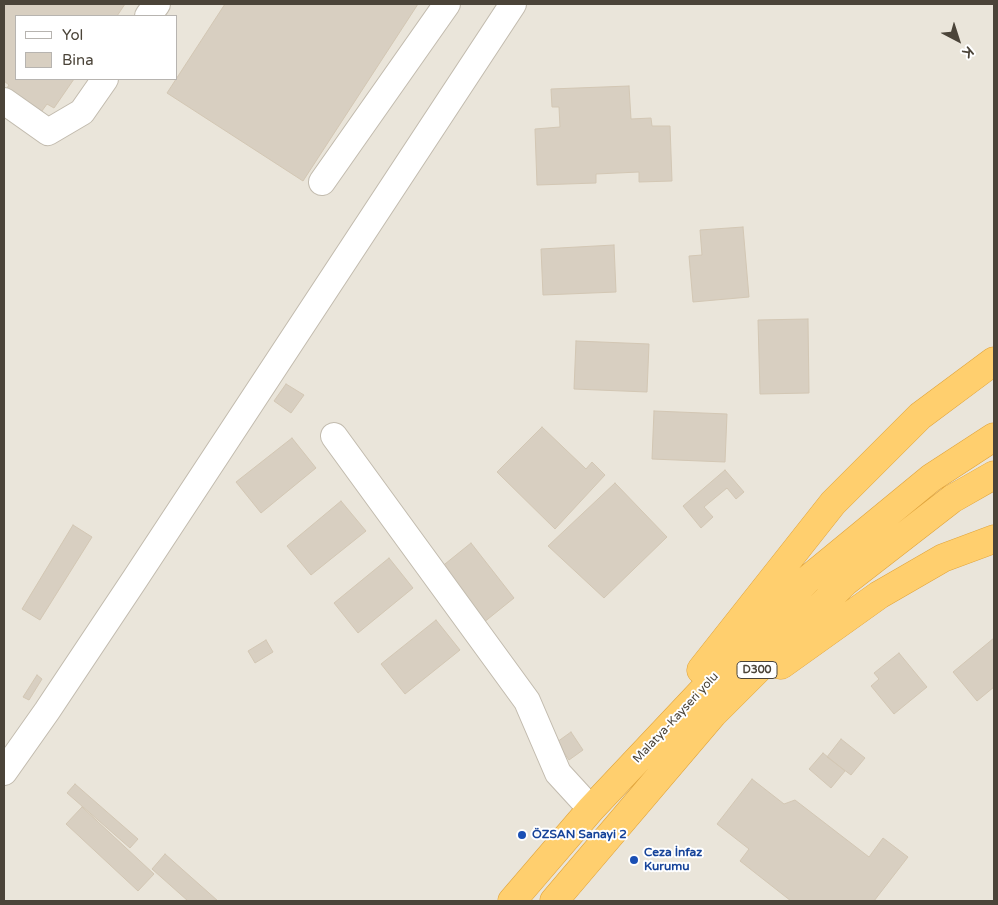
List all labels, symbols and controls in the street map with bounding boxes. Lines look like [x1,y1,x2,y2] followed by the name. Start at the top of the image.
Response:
[15,15,178,80] legend
[933,15,983,65] north arrow
[62,26,83,44] text: Yol
[959,42,977,61] text: K
[62,51,94,69] text: Bina
[737,662,777,678] road number: D300
[630,670,722,766] street label: Malatya-Kayseri yolu
[532,828,627,842] place label: ÖZSAN Sanayi 2
[516,829,528,841] marker: ÖZSAN Sanayi 2
[644,846,702,874] place label: Ceza İnfaz Kurumu
[628,854,640,866] marker: Ceza İnfaz Kurumu

